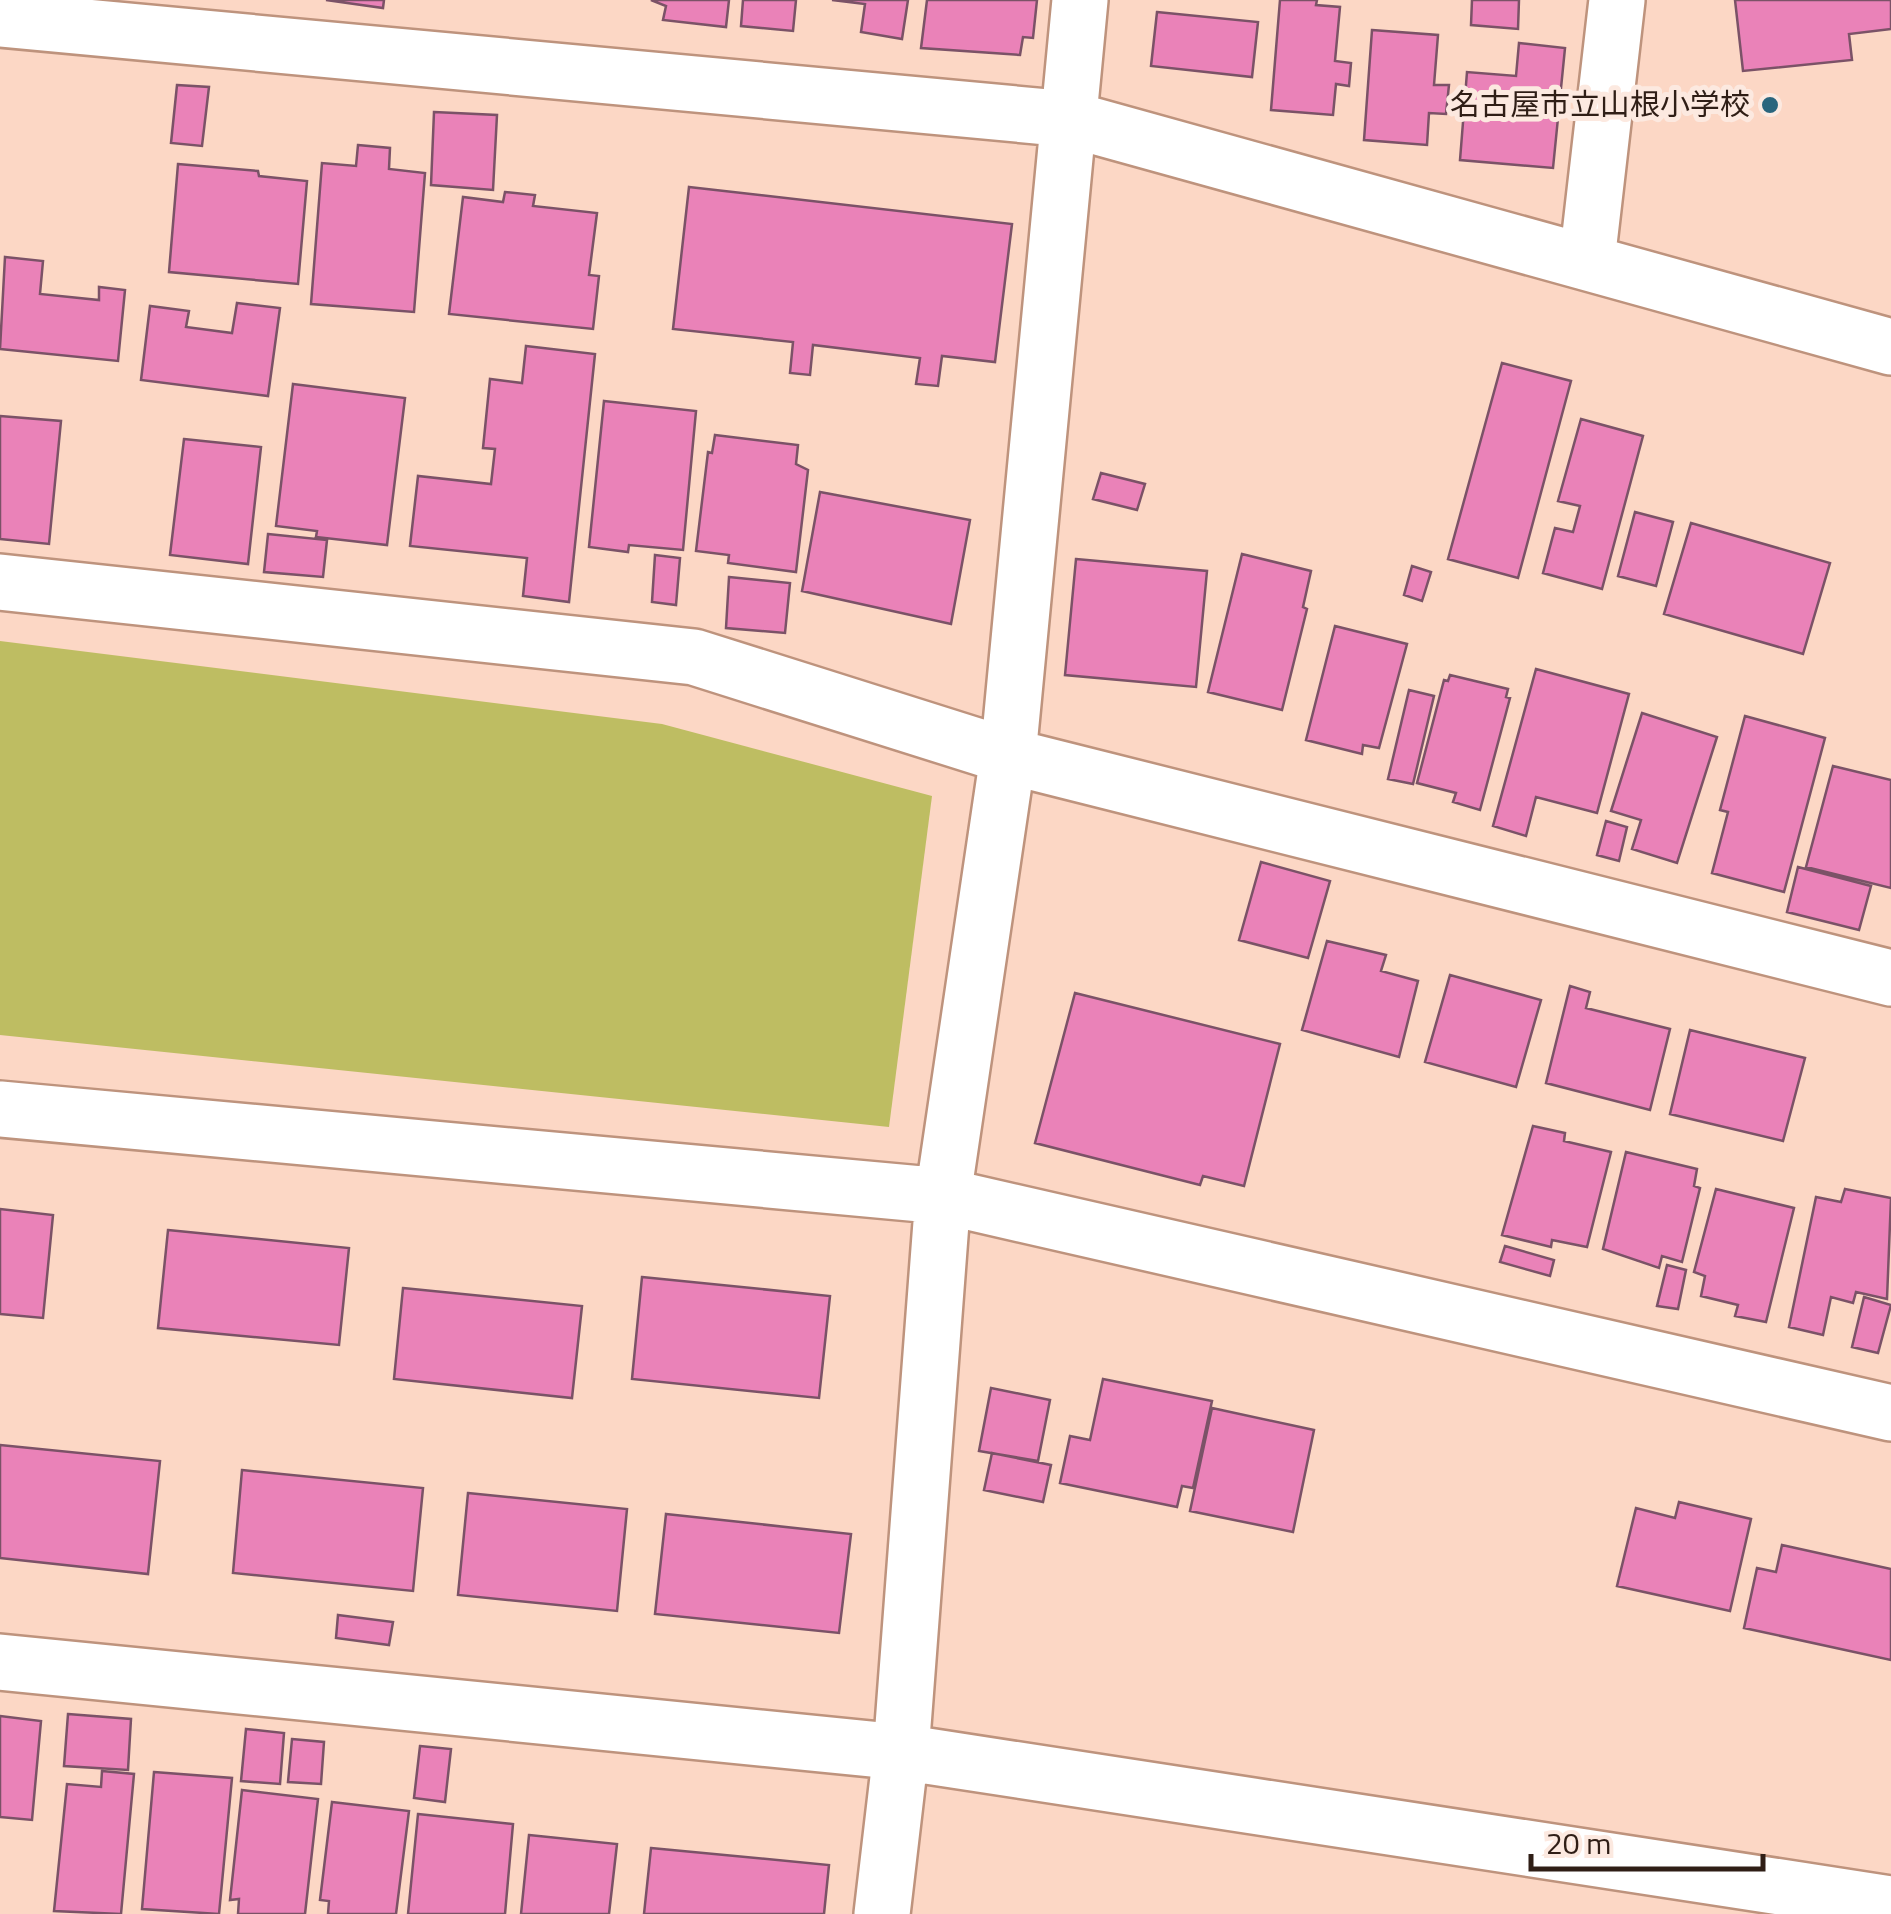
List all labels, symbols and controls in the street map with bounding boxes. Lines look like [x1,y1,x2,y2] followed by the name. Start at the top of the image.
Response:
[1450,81,1750,127] place label: 名古屋市立山根小学校
[1759,94,1781,116] marker: 名古屋市立山根小学校
[1531,1809,1764,1871] scale bar
[1546,1820,1611,1866] text: 20 m

